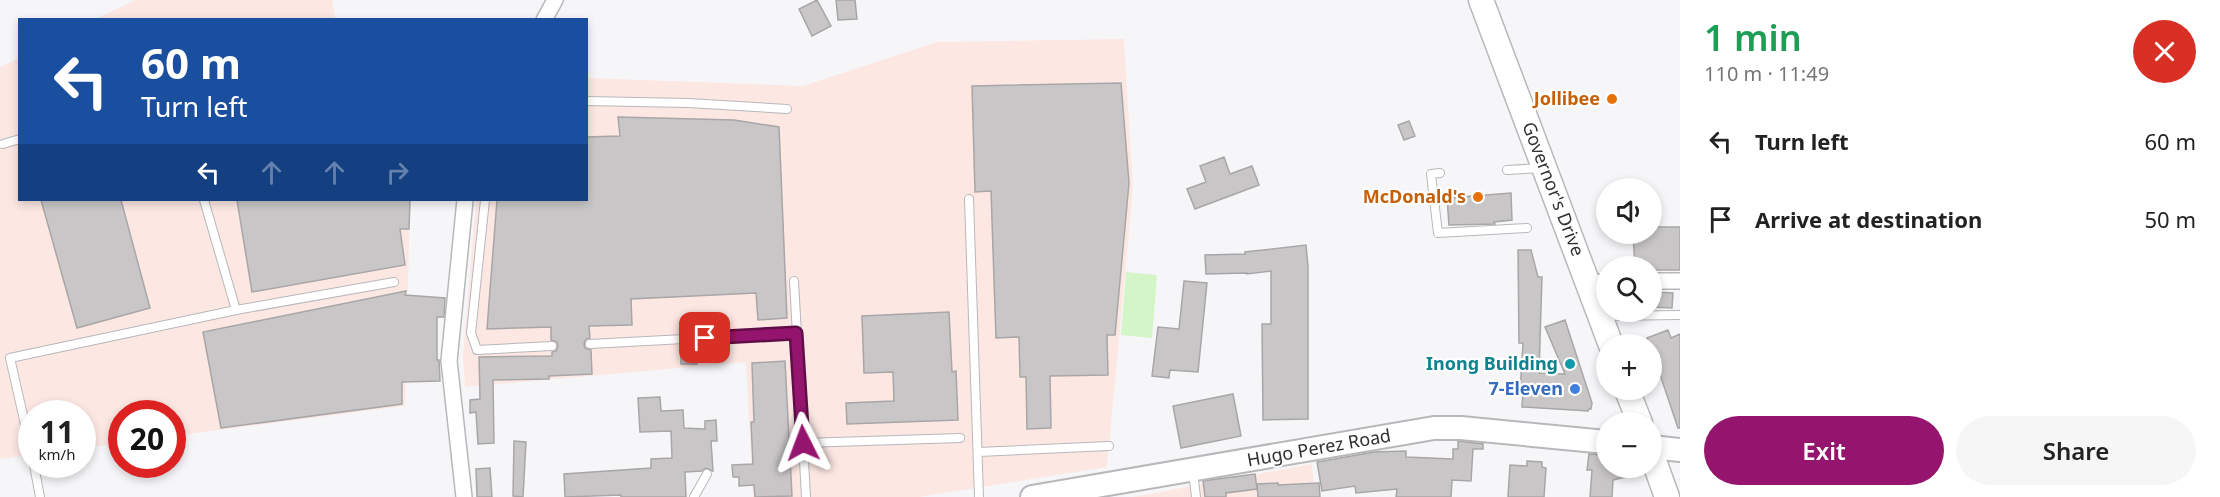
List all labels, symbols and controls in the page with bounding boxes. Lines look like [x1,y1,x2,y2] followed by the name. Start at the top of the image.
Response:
[1704,13,1802,62] text: 1 min
[2133,20,2196,83] button: close
[141,34,241,91] text: 60 m
[42,42,120,120] icon: left
[1704,60,1829,87] text: 110 m · 11:49
[1532,86,1600,110] place label: Jollibee
[141,88,247,125] text: Turn left
[1605,92,1619,106] marker: Jollibee
[1517,118,1591,259] street label: Governor's Drive
[1704,125,1737,158] icon: left
[1755,126,1849,156] text: Turn left
[2145,126,2196,156] text: 60 m
[192,156,225,189] icon: left
[255,156,288,189] icon: ahead
[318,156,351,189] icon: ahead
[381,156,414,189] icon: right
[1596,178,1662,478] map controls
[1596,178,1662,244] button: sound
[1363,184,1466,208] place label: McDonald's
[1471,190,1485,204] marker: McDonald's
[1704,203,1737,236] icon: arrive
[1755,204,1982,234] text: Arrive at destination
[2145,204,2196,234] text: 50 m
[1596,256,1662,322] button: search
[679,312,730,363] pin
[688,321,721,354] icon: arrive
[1596,334,1662,400] button: +
[1426,351,1558,375] place label: Inong Building
[1563,357,1577,371] marker: Inong Building
[1488,376,1563,400] place label: 7-Eleven
[1568,382,1582,396] marker: 7-Eleven
[108,400,186,478] speed limit sign: 20
[40,411,74,452] text: 11
[771,411,835,475] position arrow
[1596,412,1662,478] button: −
[1704,416,1944,485] button: Exit
[1956,416,2196,485] button: Share
[1245,423,1393,471] street label: Hugo Perez Road
[39,444,75,464] text: km/h

